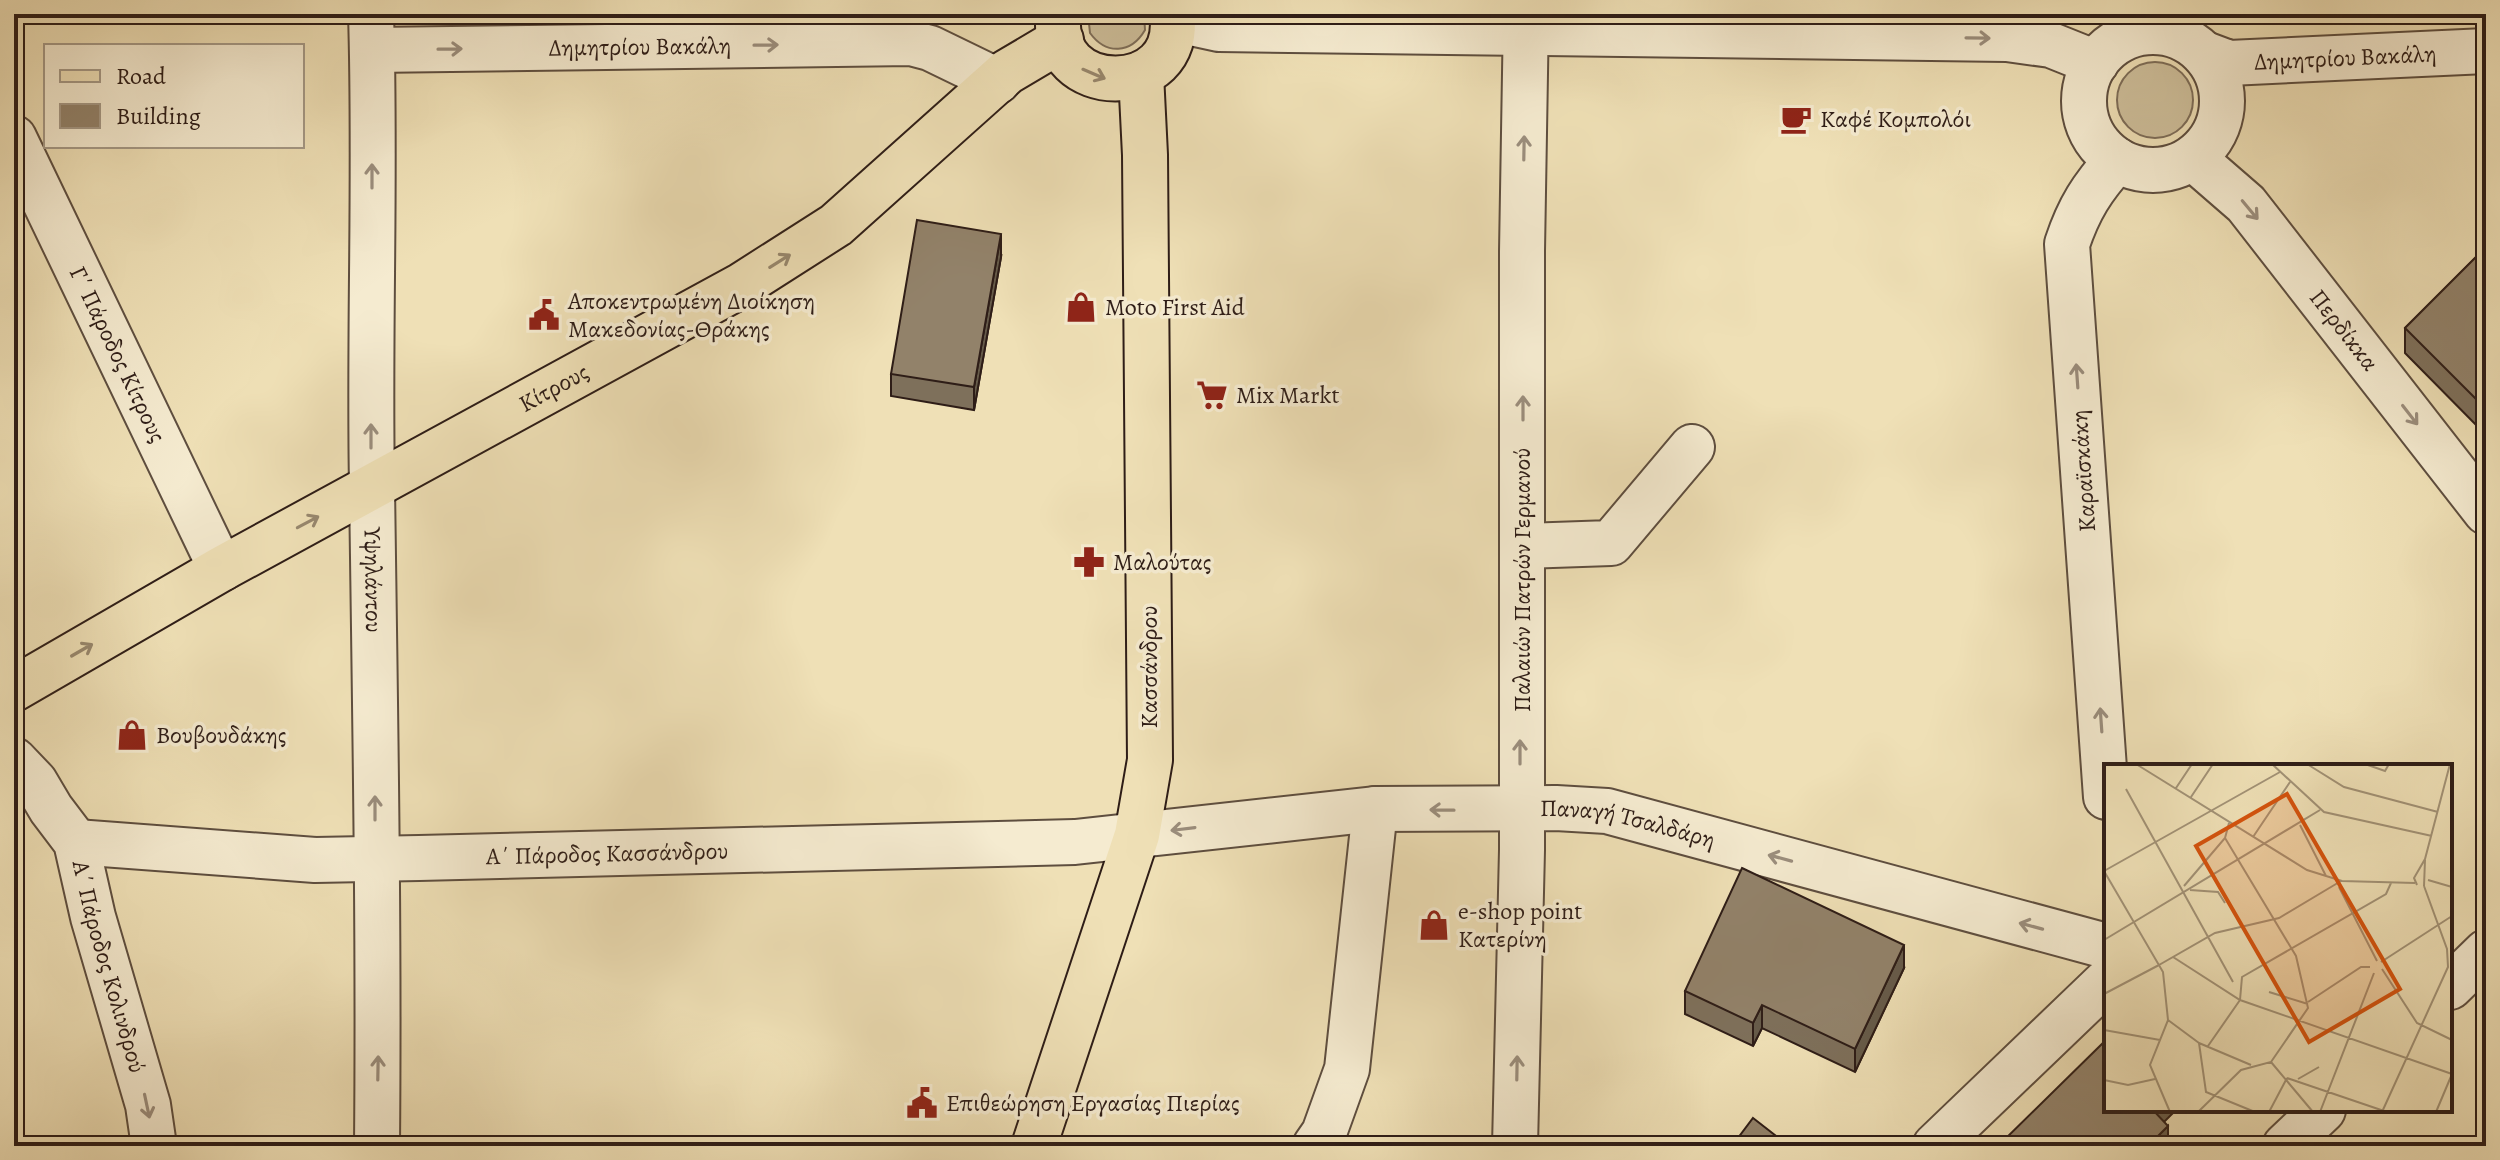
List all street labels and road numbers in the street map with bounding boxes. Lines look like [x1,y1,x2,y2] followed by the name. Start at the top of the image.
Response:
[549,29,731,64] street label: Δημητρίου Βακάλη
[2253,37,2437,78] street label: Δημητρίου Βακάλη
[62,261,174,448] street label: Γ΄ Πάροδος Κίτρους
[2302,283,2386,378] street label: Περδίκκα
[513,356,594,420] street label: Κίτρους
[2063,409,2103,533] street label: Καραϊσκάκη
[1506,448,1538,712] street label: Παλαιών Πατρών Γερμανού
[357,526,390,633] street label: Υψηλάντου
[1133,606,1165,728] street label: Κασσάνδρου
[1540,792,1719,856] street label: Παναγή Τσαλδάρη
[485,834,729,872] street label: Α΄ Πάροδος Κασσάνδρου
[64,856,154,1077] street label: Α΄ Πάροδος Κολινδρού

